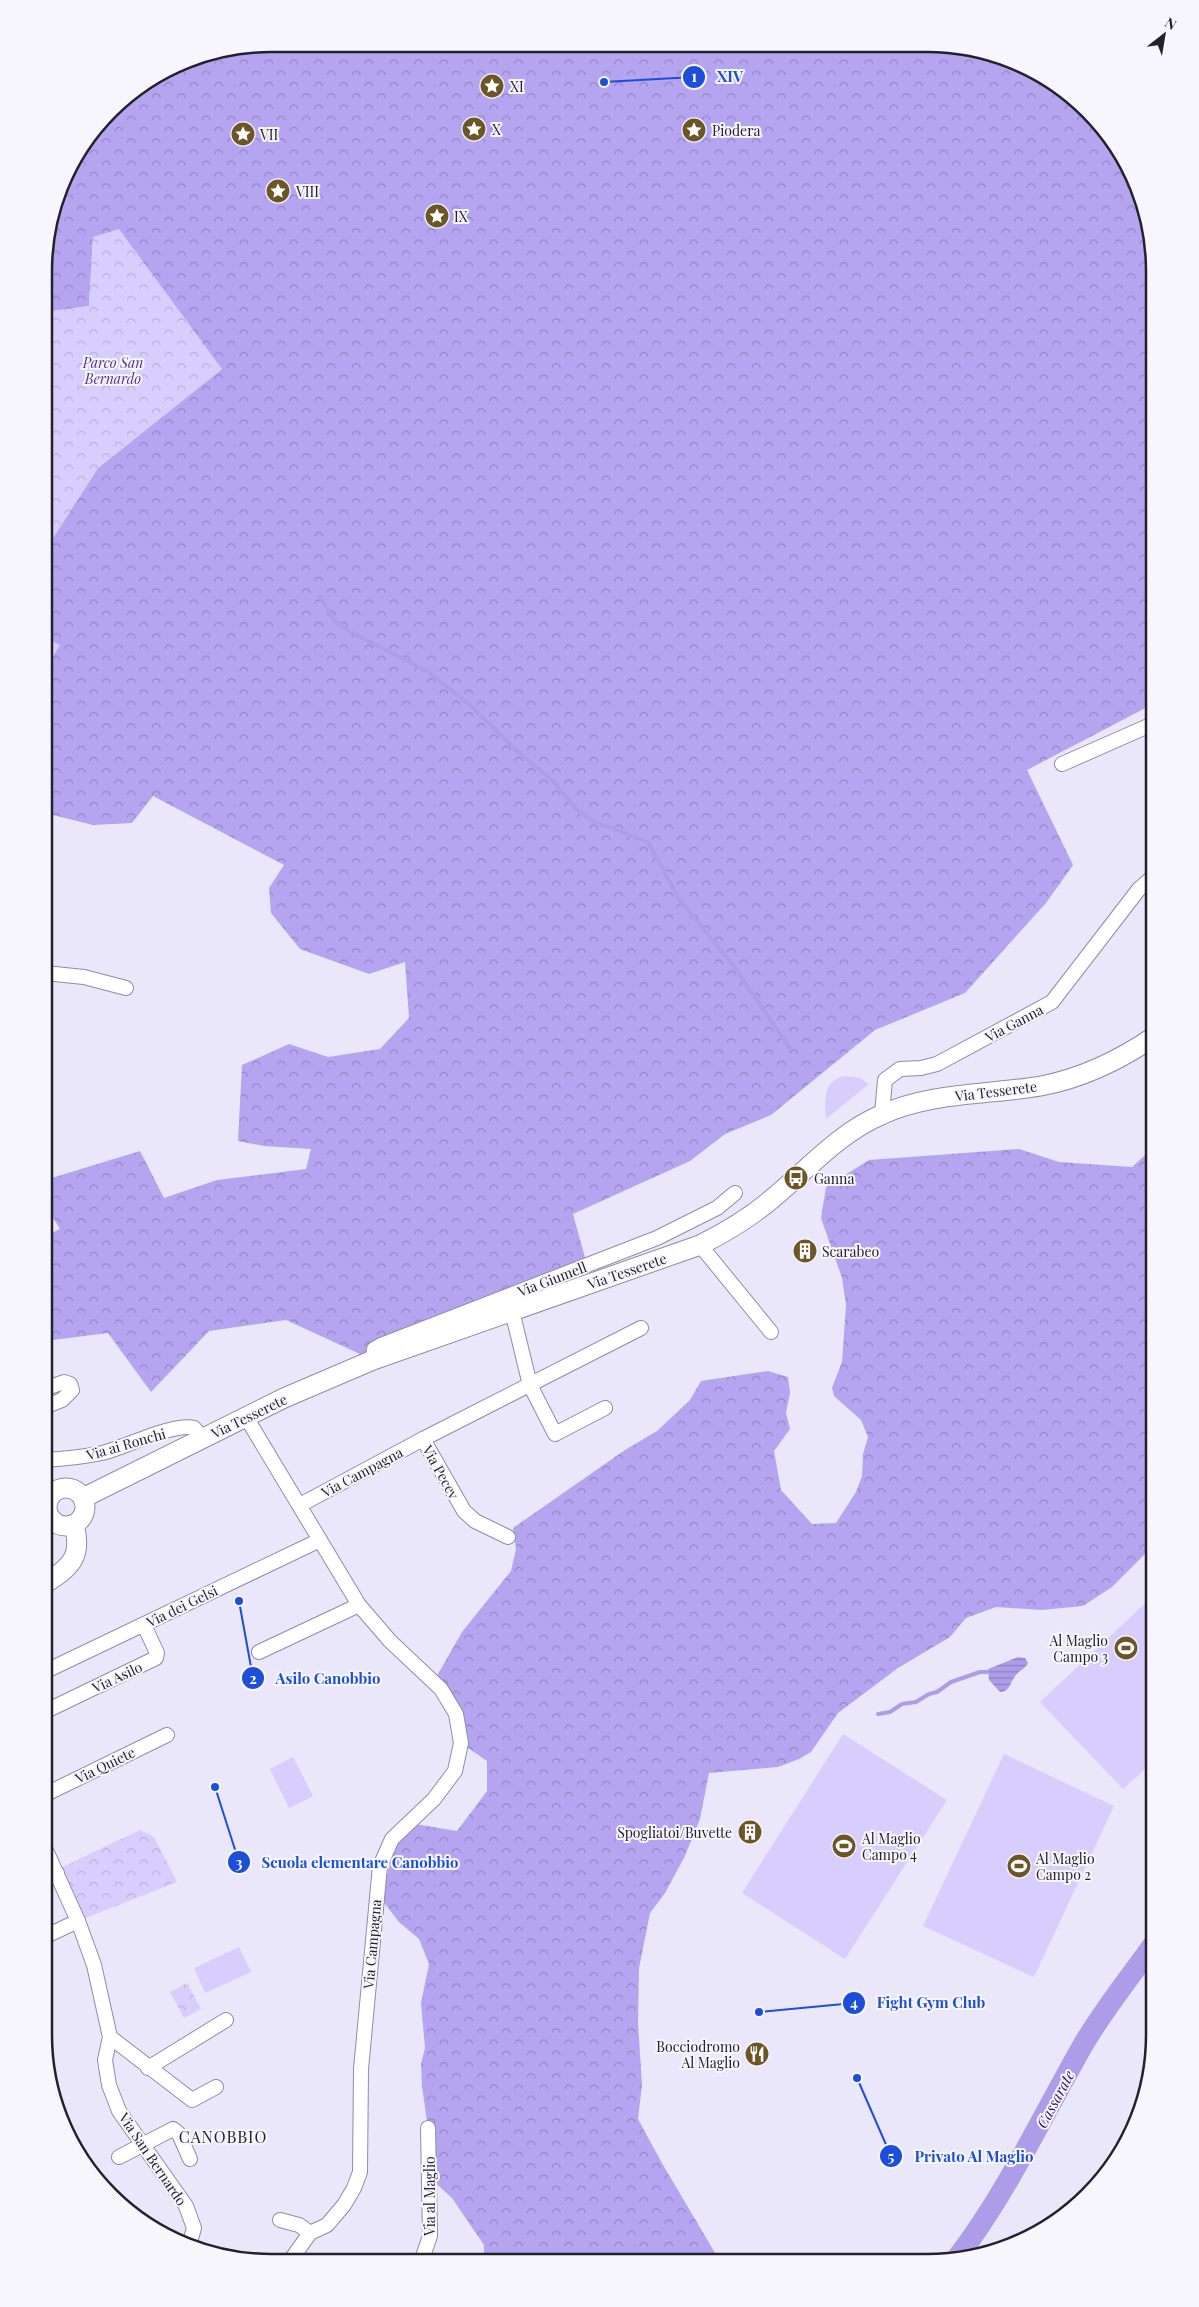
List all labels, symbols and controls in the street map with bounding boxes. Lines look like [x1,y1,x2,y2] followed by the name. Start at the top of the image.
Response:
[1139,10,1189,60] north arrow
[1162,13,1180,34] text: N
[682,62,753,92] callout: XIV
[691,66,697,86] text: 1
[717,66,744,86] text: XIV
[479,73,505,99] place icon: XI
[510,77,524,96] place label: XI
[461,116,487,142] place icon: X
[681,117,707,143] place icon: Piodera
[492,120,501,139] place label: X
[230,121,256,147] place icon: VII
[712,121,760,140] place label: Piodera
[259,125,279,144] place label: VII
[265,178,291,204] place icon: VIII
[295,182,319,201] place label: VIII
[424,203,450,229] place icon: IX
[454,207,468,226] place label: IX
[82,353,143,388] park label: Parco San Bernardo
[981,1000,1046,1047] street label: Via Ganna
[953,1077,1038,1106] street label: Via Tesserete
[783,1165,809,1191] bus stop icon: Ganna
[814,1169,854,1188] place label: Ganna
[792,1238,818,1264] building icon: Scarabeo
[822,1242,880,1261] place label: Scarabeo
[584,1249,669,1294] street label: Via Tesserete
[514,1257,589,1301] street label: Via Giumell
[207,1389,290,1443] street label: Via Tesserete
[83,1424,168,1465] street label: Via ai Ronchi
[418,1441,464,1502] street label: Via Pecev
[317,1443,406,1502] street label: Via Campagna
[142,1581,221,1632] street label: Via dei Gelsi
[1048,1631,1108,1666] place label: Al Maglio Campo 3
[1113,1635,1139,1661] sports icon: Al Maglio Campo 3
[88,1657,145,1697] street label: Via Asilo
[241,1663,391,1693] callout: Asilo Canobbio
[249,1668,257,1688] text: 2
[275,1668,380,1688] text: Asilo Canobbio
[71,1742,138,1788] street label: Via Quiete
[737,1819,763,1845] building icon: Spogliatoi/Buvette
[617,1823,732,1842] place label: Spogliatoi/Buvette
[861,1829,921,1864] place label: Al Maglio Campo 4
[831,1833,857,1859] sports icon: Al Maglio Campo 4
[227,1847,469,1877] callout: Scuola elementare Canobbio
[1035,1849,1095,1884] place label: Al Maglio Campo 2
[235,1852,243,1872] text: 3
[262,1852,458,1872] text: Scuola elementare Canobbio
[1006,1853,1032,1879] sports icon: Al Maglio Campo 2
[359,1898,385,1990] street label: Via Campagna
[842,1988,995,2018] callout: Fight Gym Club
[850,1992,858,2012] text: 4
[877,1992,985,2012] text: Fight Gym Club
[656,2037,740,2072] place label: Bocciodromo Al Maglio
[744,2041,770,2067] restaurant icon: Bocciodromo Al Maglio
[1031,2066,1079,2131] water label: Cassarate
[114,2108,191,2209] street label: Via San Bernardo
[179,2126,267,2147] district label: CANOBBIO
[879,2141,1043,2171] callout: Privato Al Maglio
[888,2146,895,2166] text: 5
[914,2146,1034,2166] text: Privato Al Maglio
[420,2156,439,2237] street label: Via al Maglio

